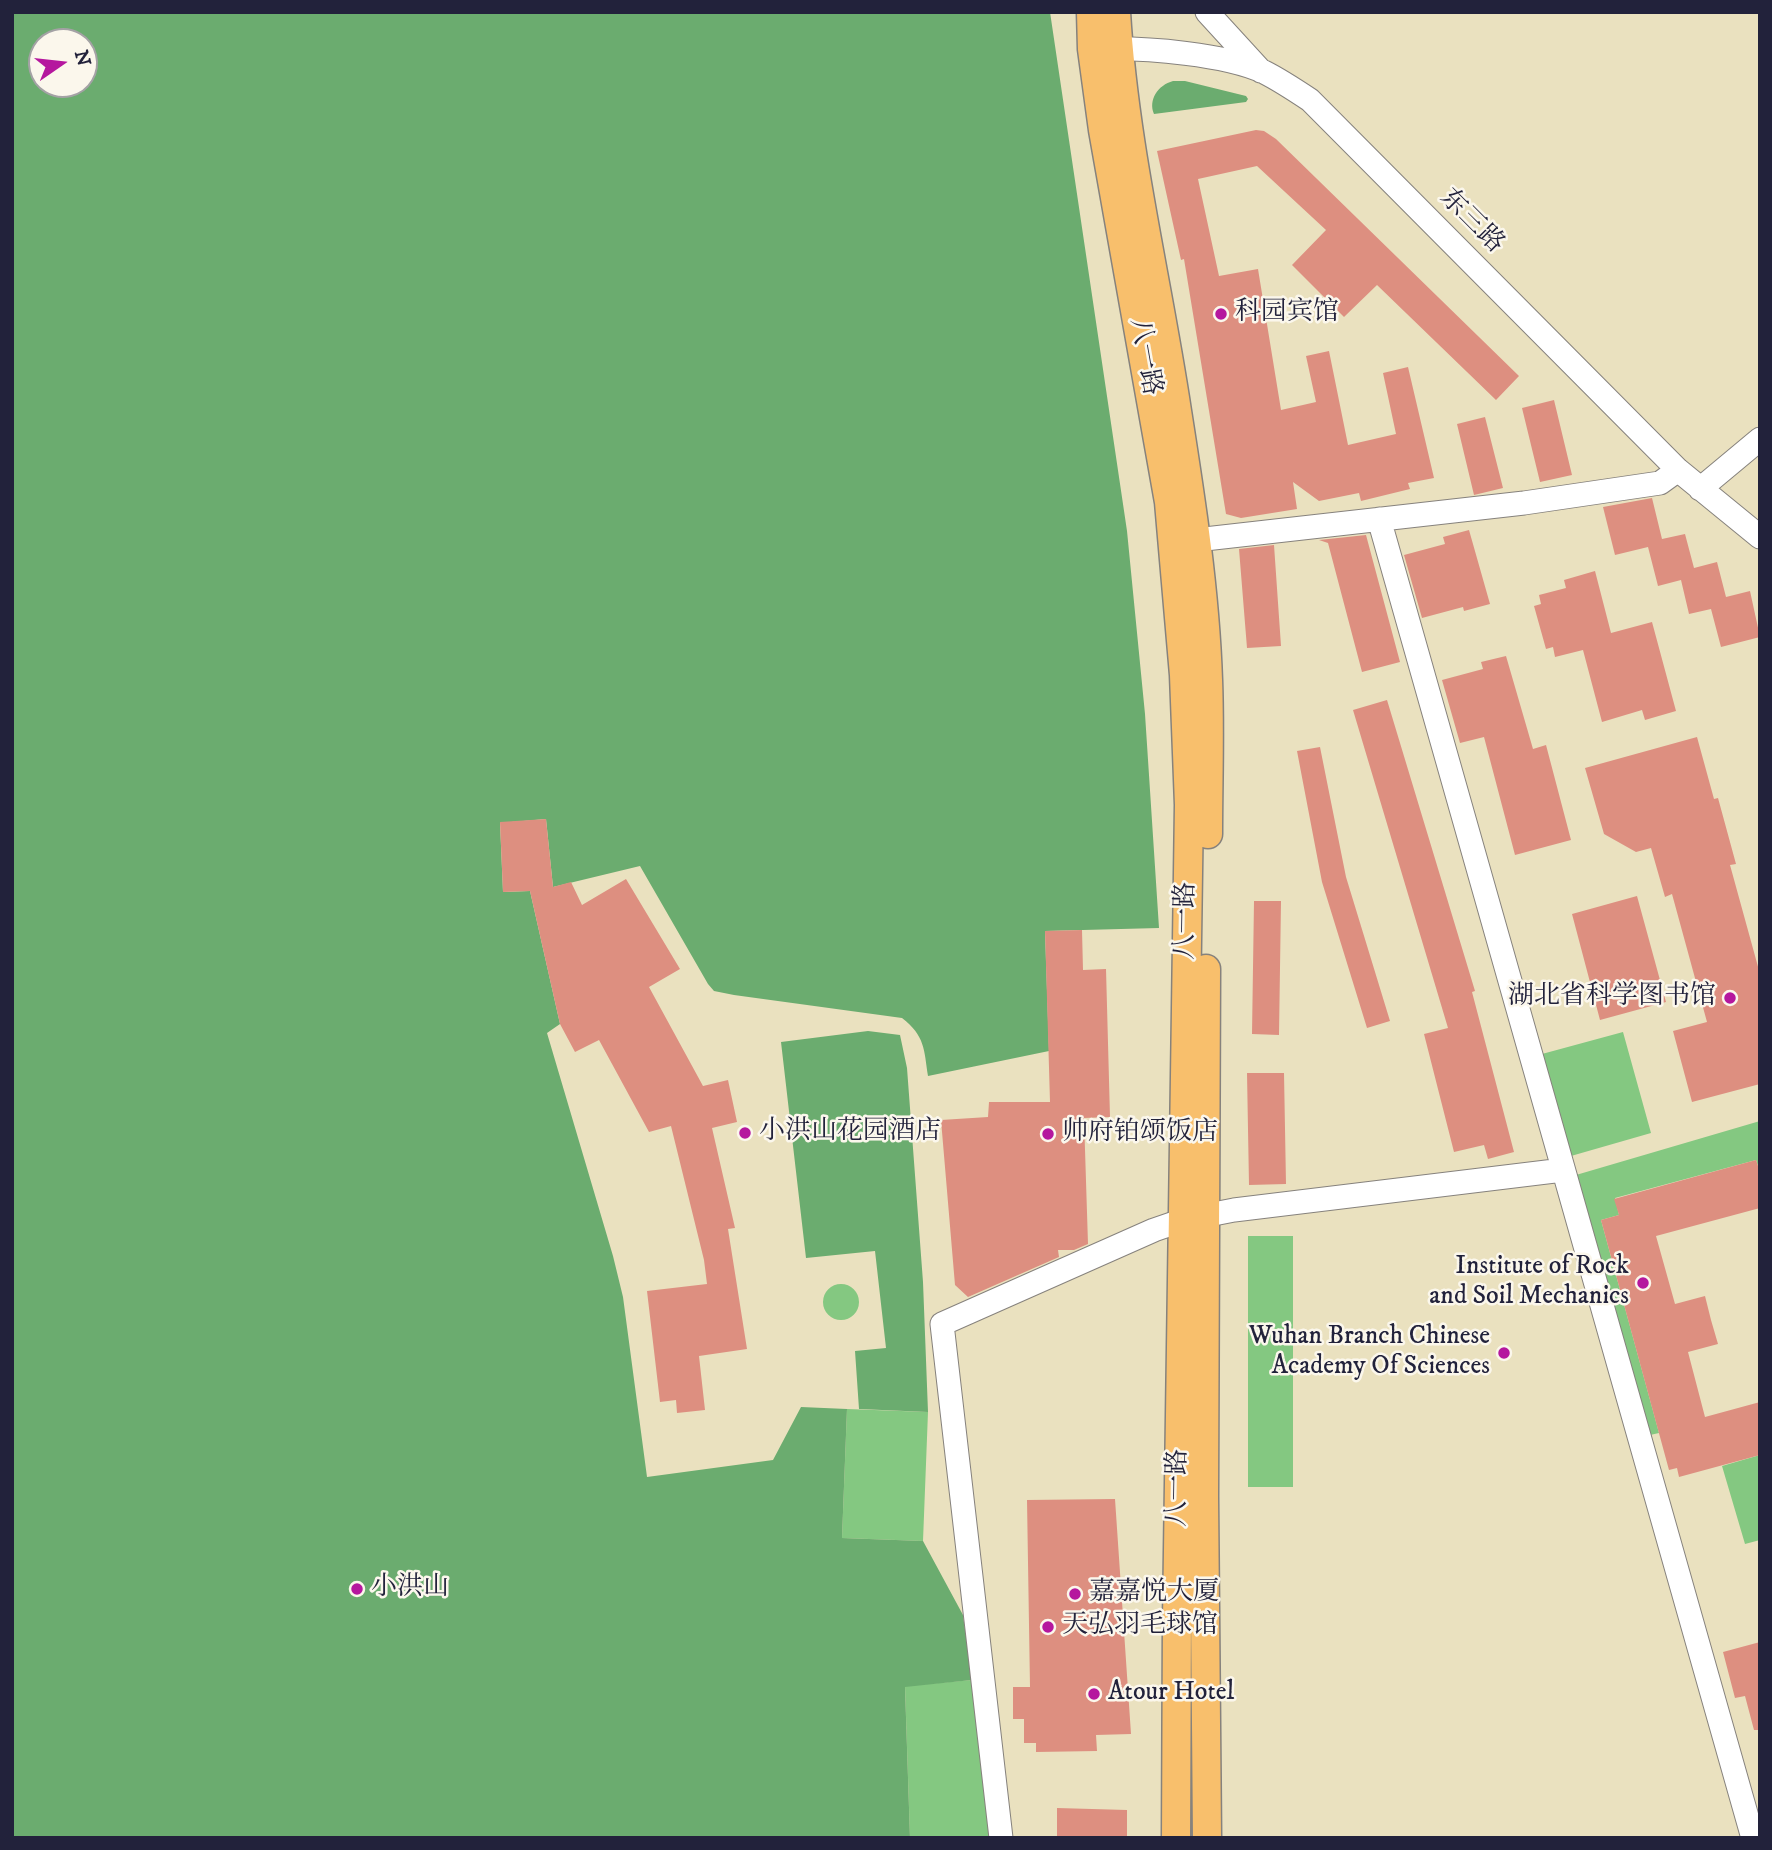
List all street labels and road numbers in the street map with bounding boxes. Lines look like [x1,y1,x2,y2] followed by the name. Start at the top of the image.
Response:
[1432,183,1510,261] street label: 东三路
[1122,316,1166,398] street label: 八一路
[1171,882,1203,960] street label: 八一路
[1163,1449,1195,1527] street label: 八一路

